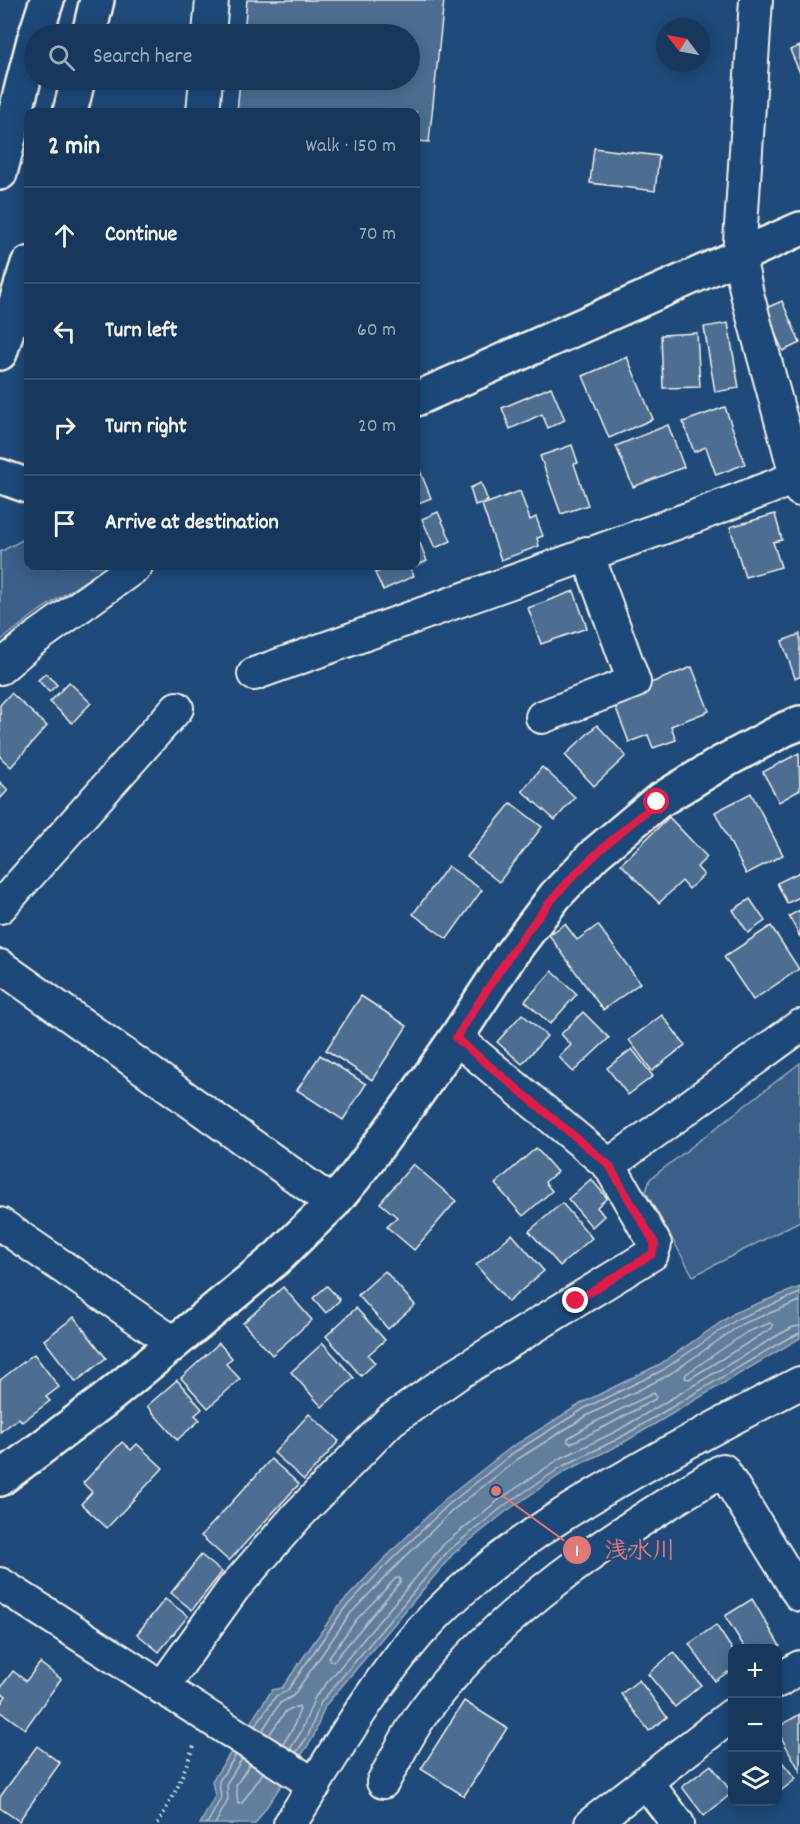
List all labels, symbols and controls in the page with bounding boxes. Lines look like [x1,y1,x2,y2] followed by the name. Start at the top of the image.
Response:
[656,18,710,72] north arrow
[24,24,420,90] search box
[45,41,78,74] icon: search
[93,42,192,73] text: Search here
[48,129,100,166] text: 2 min
[306,133,396,161] text: Walk · 150 m
[48,219,81,252] icon: ahead
[105,220,177,251] text: Continue
[359,221,396,249] text: 70 m
[48,315,81,348] icon: left
[105,316,177,347] text: Turn left
[357,317,396,345] text: 60 m
[48,411,81,444] icon: right
[105,412,187,443] text: Turn right
[358,413,396,441] text: 20 m
[48,507,81,540] icon: arrive
[105,508,279,539] text: Arrive at destination
[643,788,669,814] route start
[562,1287,588,1313] route end
[562,1529,688,1571] callout: 浅水川
[604,1536,676,1570] text: 浅水川
[575,1540,579,1565] text: 1
[728,1644,782,1806] map controls
[728,1644,782,1698] button: +
[728,1698,782,1752] button: −
[728,1752,782,1806] button: layers

